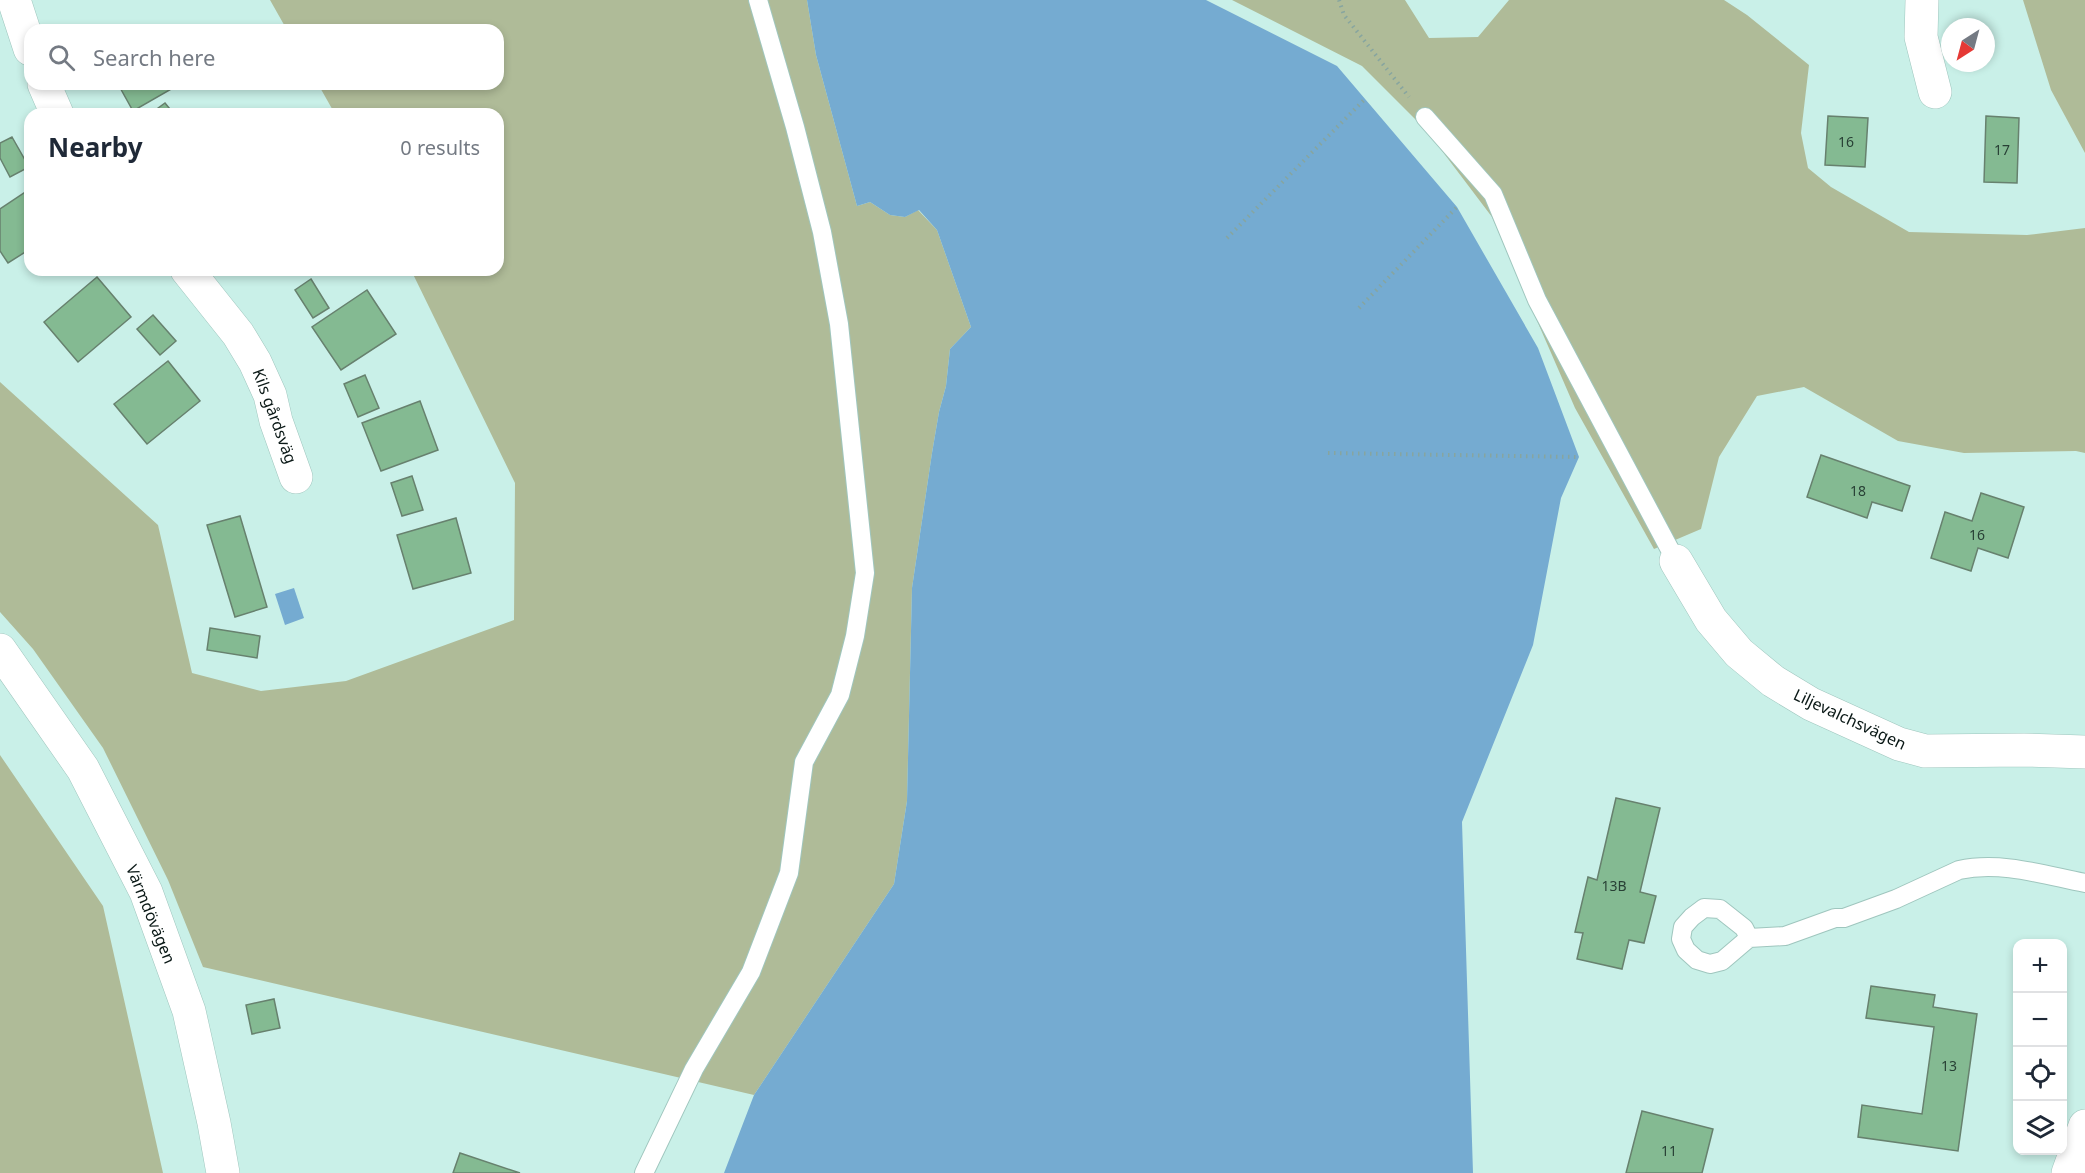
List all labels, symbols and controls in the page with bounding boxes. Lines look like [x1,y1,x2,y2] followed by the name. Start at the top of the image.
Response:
[1941,18,1995,72] north arrow
[24,24,504,90] search box
[45,41,78,74] icon: search
[93,42,215,72] text: Search here
[48,129,143,165] text: Nearby
[1838,132,1854,151] house number: 16
[400,134,480,161] text: 0 results
[1994,140,2010,159] house number: 17
[248,365,302,467] street label: Kils gårdsväg
[1850,481,1866,500] house number: 18
[1969,525,1985,544] house number: 16
[1790,683,1910,755] street label: Liljevalchsvägen
[121,861,181,967] street label: Värmdövägen
[1601,876,1627,895] house number: 13B
[2013,939,2067,1155] map controls
[2013,939,2067,993] button: +
[2013,993,2067,1047] button: −
[2013,1047,2067,1101] button: locate
[1941,1056,1957,1075] house number: 13
[2013,1101,2067,1155] button: layers
[1661,1141,1677,1160] house number: 11

